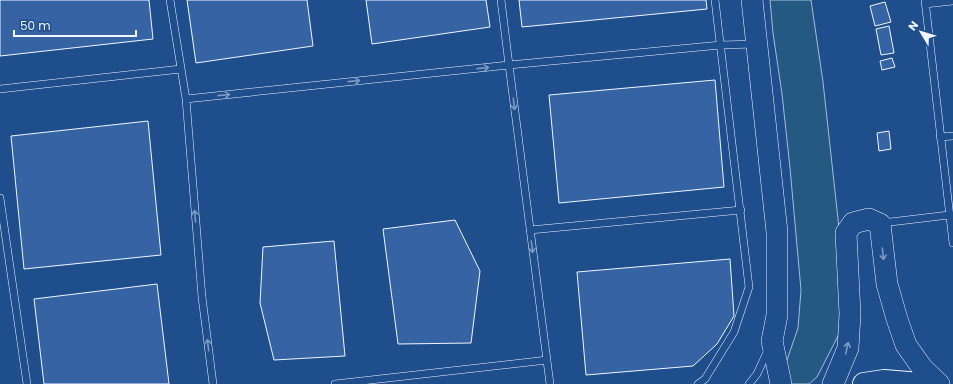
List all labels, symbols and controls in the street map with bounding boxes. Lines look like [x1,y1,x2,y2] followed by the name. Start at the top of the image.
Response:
[14,12,136,38] scale bar
[901,12,941,52] north arrow
[20,17,51,34] text: 50 m
[904,18,922,34] text: N
[476,64,489,72] one-way arrow
[347,78,360,85] one-way arrow
[217,91,230,99] one-way arrow
[510,97,518,110] one-way arrow
[192,210,199,223] one-way arrow
[528,240,536,253] one-way arrow
[880,247,887,260] one-way arrow
[204,339,212,352] one-way arrow
[843,341,851,354] one-way arrow

